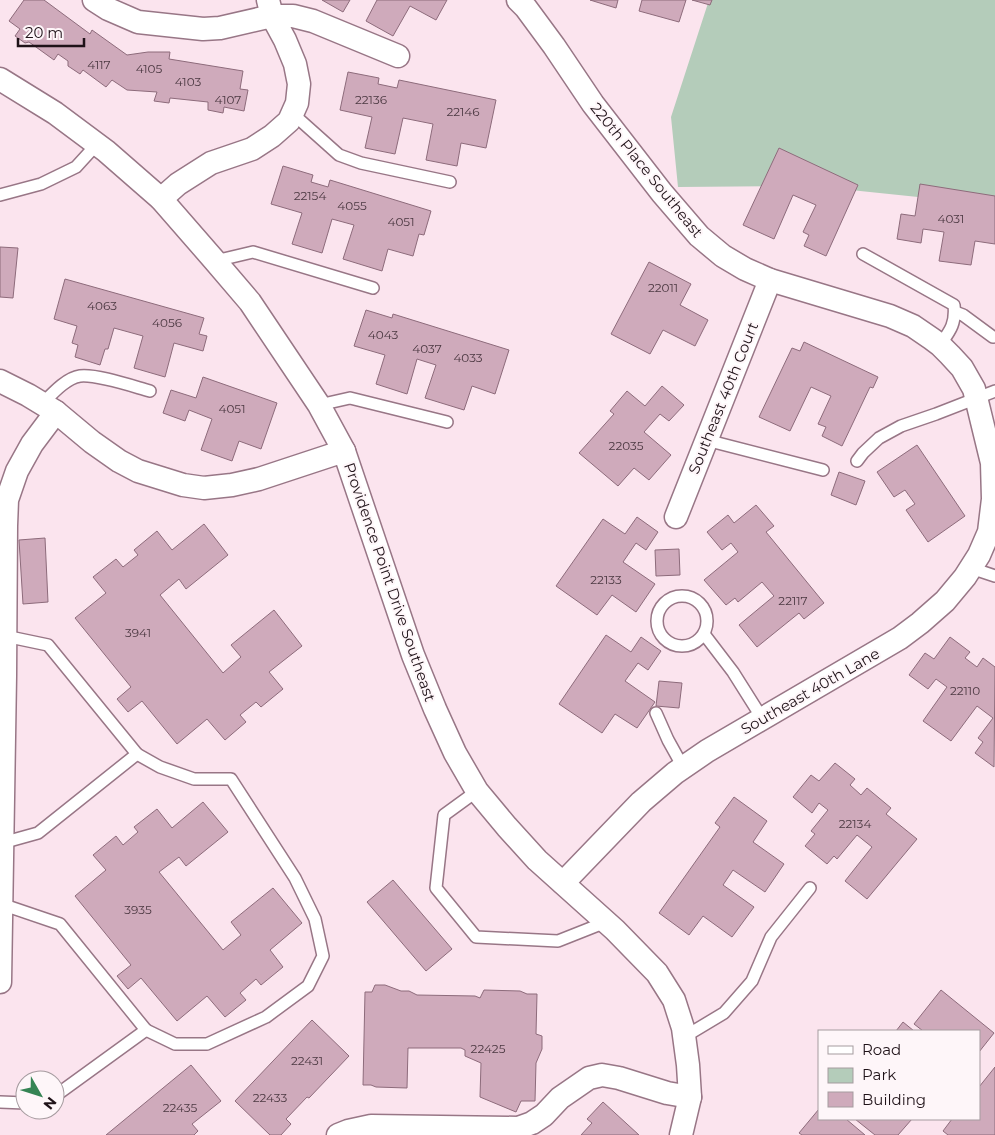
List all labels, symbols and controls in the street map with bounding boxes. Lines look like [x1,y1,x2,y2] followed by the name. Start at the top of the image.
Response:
[18,15,84,47] scale bar
[25,23,63,42] text: 20 m
[87,57,111,72] house number: 4117
[136,61,163,76] house number: 4105
[175,74,202,89] house number: 4103
[215,92,241,107] house number: 4107
[355,92,387,107] house number: 22136
[587,99,707,241] street label: 220th Place Southeast
[446,104,480,119] house number: 22146
[294,188,326,203] house number: 22154
[337,198,367,213] house number: 4055
[938,211,964,226] house number: 4031
[387,214,415,229] house number: 4051
[648,280,678,295] house number: 22011
[87,298,117,313] house number: 4063
[152,315,182,330] house number: 4056
[684,319,762,477] street label: Southeast 40th Court
[368,327,398,342] house number: 4043
[412,341,442,356] house number: 4037
[453,350,483,365] house number: 4033
[218,401,246,416] house number: 4051
[609,438,644,453] house number: 22035
[340,460,440,704] street label: Providence Point Drive Southeast
[590,572,622,587] house number: 22133
[778,593,808,608] house number: 22117
[125,625,151,640] house number: 3941
[737,644,883,738] street label: Southeast 40th Lane
[950,683,980,698] house number: 22110
[839,816,871,831] house number: 22134
[124,902,152,917] house number: 3935
[818,1030,980,1120] legend
[862,1040,901,1059] text: Road
[471,1041,506,1056] house number: 22425
[291,1053,323,1068] house number: 22431
[862,1065,896,1084] text: Park
[15,1070,65,1120] north arrow
[253,1090,288,1105] house number: 22433
[862,1090,926,1109] text: Building
[40,1093,61,1113] text: N
[163,1100,197,1115] house number: 22435

